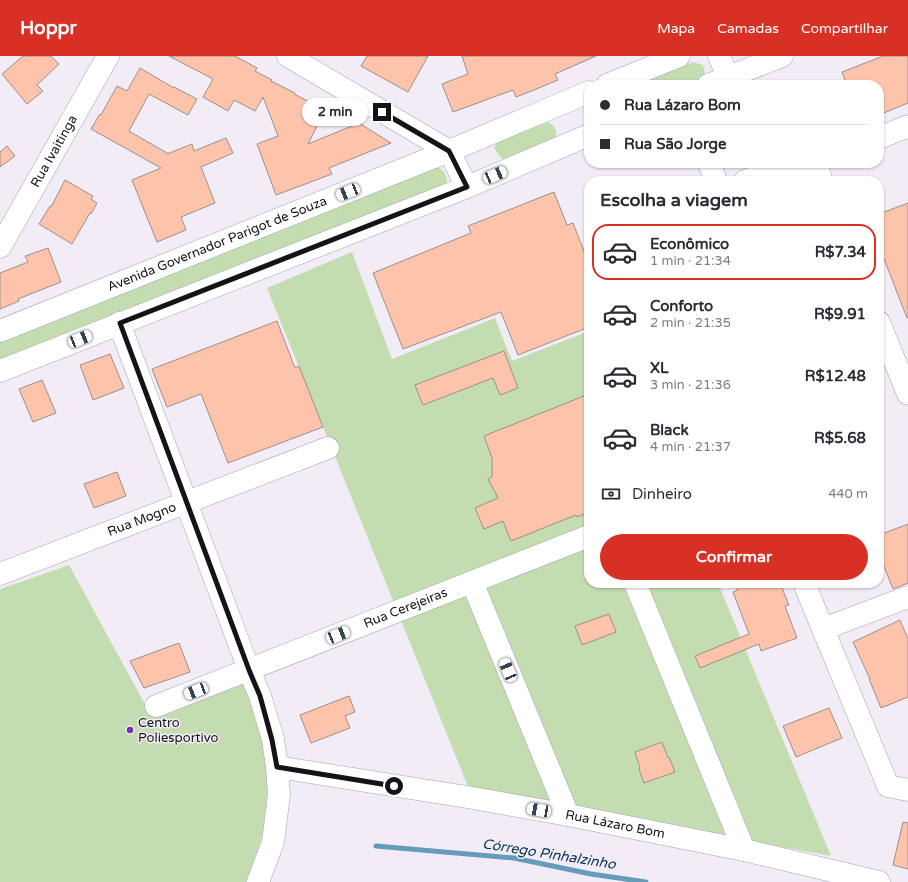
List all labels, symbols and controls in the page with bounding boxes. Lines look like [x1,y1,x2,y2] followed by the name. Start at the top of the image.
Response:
[20,17,77,39] text: Hoppr
[657,20,695,37] text: Mapa
[717,20,779,37] text: Camadas
[801,20,888,37] text: Compartilhar
[624,96,741,114] text: Rua Lázaro Bom
[302,98,368,126] callout: 2 min
[373,103,391,121] route end
[318,104,352,120] text: 2 min
[27,112,81,190] street label: Rua Ivaitinga
[624,135,726,153] text: Rua São Jorge
[482,165,508,185] car
[335,182,361,202] car
[600,189,748,211] text: Escolha a viagem
[105,193,329,295] street label: Avenida Governador Parigot de Souza
[602,234,638,270] icon: car
[650,235,729,253] text: Econômico
[815,243,866,261] text: R$7.34
[650,253,731,269] text: 1 min · 21:34
[602,296,638,332] icon: car
[650,297,713,315] text: Conforto
[814,305,866,323] text: R$9.91
[650,315,731,331] text: 2 min · 21:35
[67,329,93,349] car
[602,358,638,394] icon: car
[650,359,669,377] text: XL
[805,367,866,385] text: R$12.48
[650,377,731,393] text: 3 min · 21:36
[602,420,638,456] icon: car
[650,421,689,439] text: Black
[814,429,866,447] text: R$5.68
[650,439,731,455] text: 4 min · 21:37
[600,483,622,505] icon: cash
[632,485,692,503] text: Dinheiro
[828,486,868,502] text: 440 m
[105,499,179,540] street label: Rua Mogno
[600,534,868,580] button: Confirmar
[361,584,450,632] street label: Rua Cerejeiras
[325,625,351,645] car
[498,657,518,683] car
[183,681,209,701] car
[138,715,219,746] place label: Centro Poliesportivo
[125,725,135,735] marker: Centro Poliesportivo
[385,777,403,795] route start
[526,802,552,818] car
[564,807,666,842] street label: Rua Lázaro Bom
[481,835,618,873] water label: Córrego Pinhalzinho

